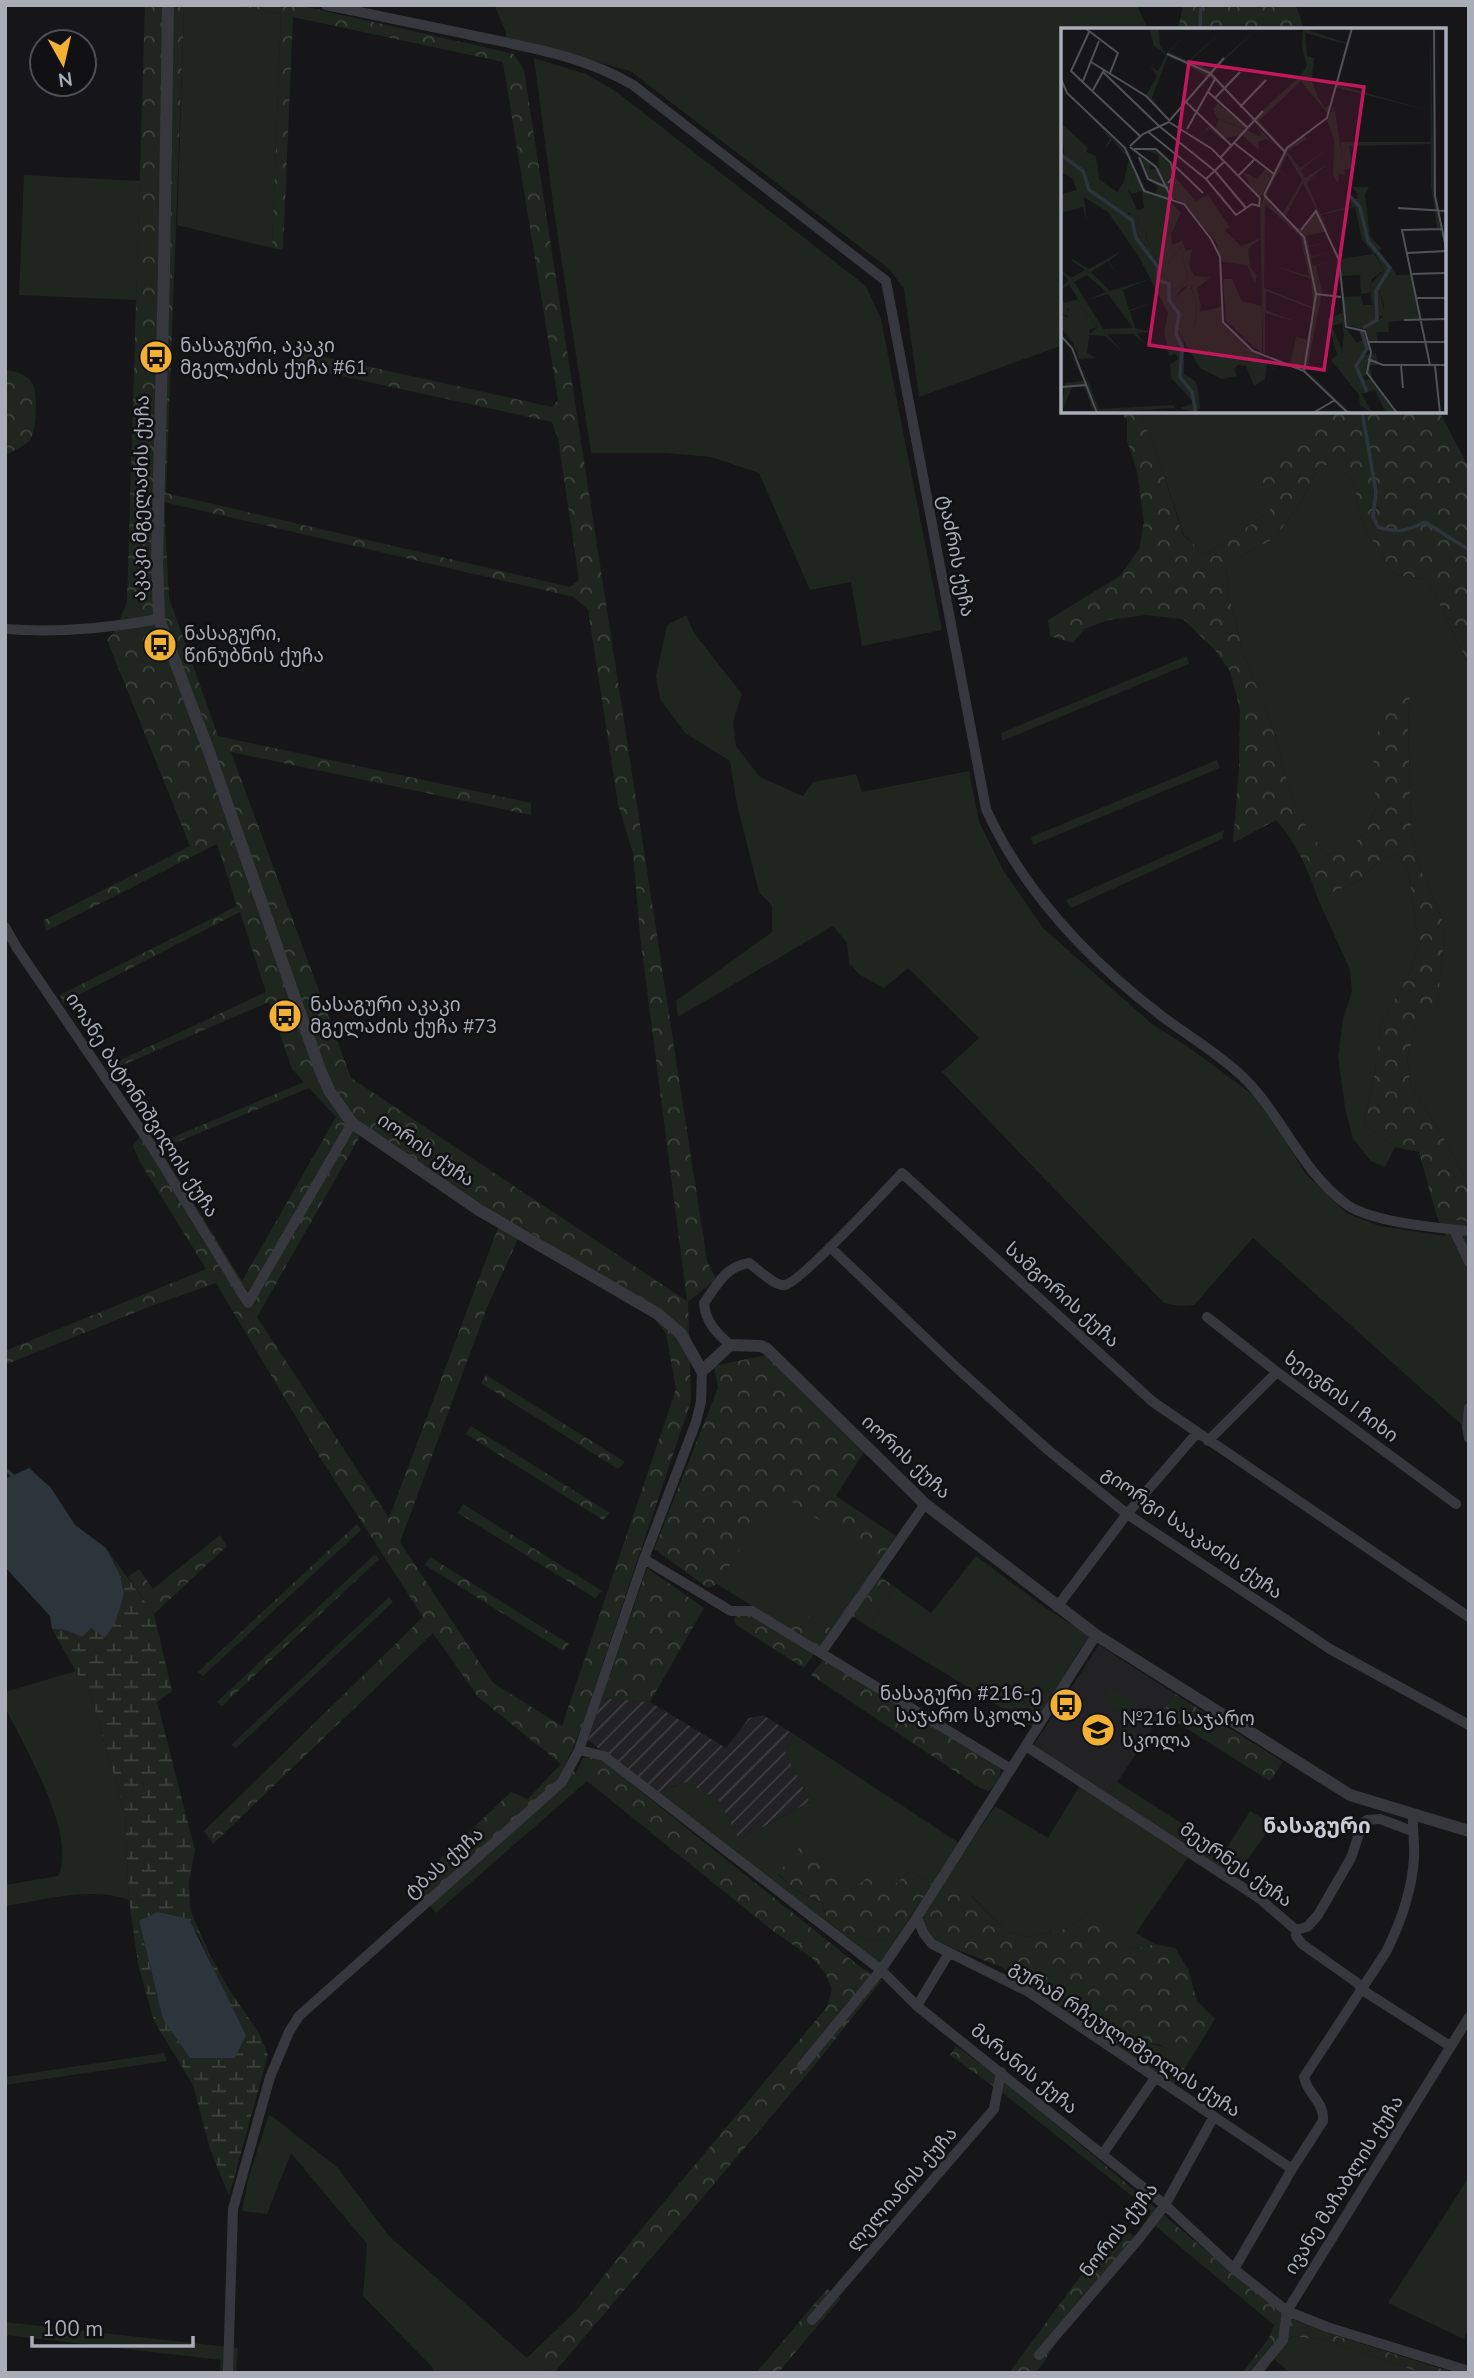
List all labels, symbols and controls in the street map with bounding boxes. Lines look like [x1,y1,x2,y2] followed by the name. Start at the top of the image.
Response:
[28,28,98,98] north arrow
[1061,28,1446,413] inset map
[56,65,74,93] text: N
[180,333,367,381] place label: ნასაგური, აკაკი მგელაძის ქუჩა #61
[137,338,175,376] bus stop icon: ნასაგური, აკაკი მგელაძის ქუჩა #61
[126,395,156,601] street label: აკაკი მგელაძის ქუჩა
[931,493,981,619] street label: ტაძრის ქუჩა
[184,621,324,669] place label: ნასაგური, წინუბნის ქუჩა
[141,626,179,664] bus stop icon: ნასაგური, წინუბნის ქუჩა
[59,987,225,1223] street label: იოანე ბატონიშვილის ქუჩა
[310,992,497,1040] place label: ნასაგური აკაკი მგელაძის ქუჩა #73
[266,997,304,1035] bus stop icon: ნასაგური აკაკი მგელაძის ქუჩა #73
[372,1107,480,1193] street label: იორის ქუჩა
[999,1236,1125,1354] street label: სამგორის ქუჩა
[1278,1345,1404,1449] street label: ხეივნის I ჩიხი
[856,1409,956,1505] street label: იორის ქუჩა
[1096,1461,1288,1605] street label: გიორგი სააკაძის ქუჩა
[880,1681,1042,1729] place label: ნასაგური #216-ე საჯარო სკოლა
[1047,1686,1085,1724] bus stop icon: ნასაგური #216-ე საჯარო სკოლა
[1122,1706,1255,1754] place label: №216 საჯარო სკოლა
[1079,1711,1117,1749] school or university icon: №216 საჯარო სკოლა
[1263,1812,1371,1840] district label: ნასაგური
[1174,1816,1298,1914] street label: მეურნეს ქუჩა
[399,1821,489,1905] street label: ტბას ქუჩა
[1004,1954,1246,2124] street label: გურამ რჩეულიშვილის ქუჩა
[965,2018,1083,2120] street label: მარანის ქუჩა
[1278,2090,1410,2280] street label: ივანე მაჩაბლის ქუჩა
[841,2121,963,2257] street label: ლელიანის ქუჩა
[1074,2177,1164,2283] street label: ნორის ქუჩა
[32,2304,192,2348] scale bar
[42,2315,103,2343] text: 100 m

